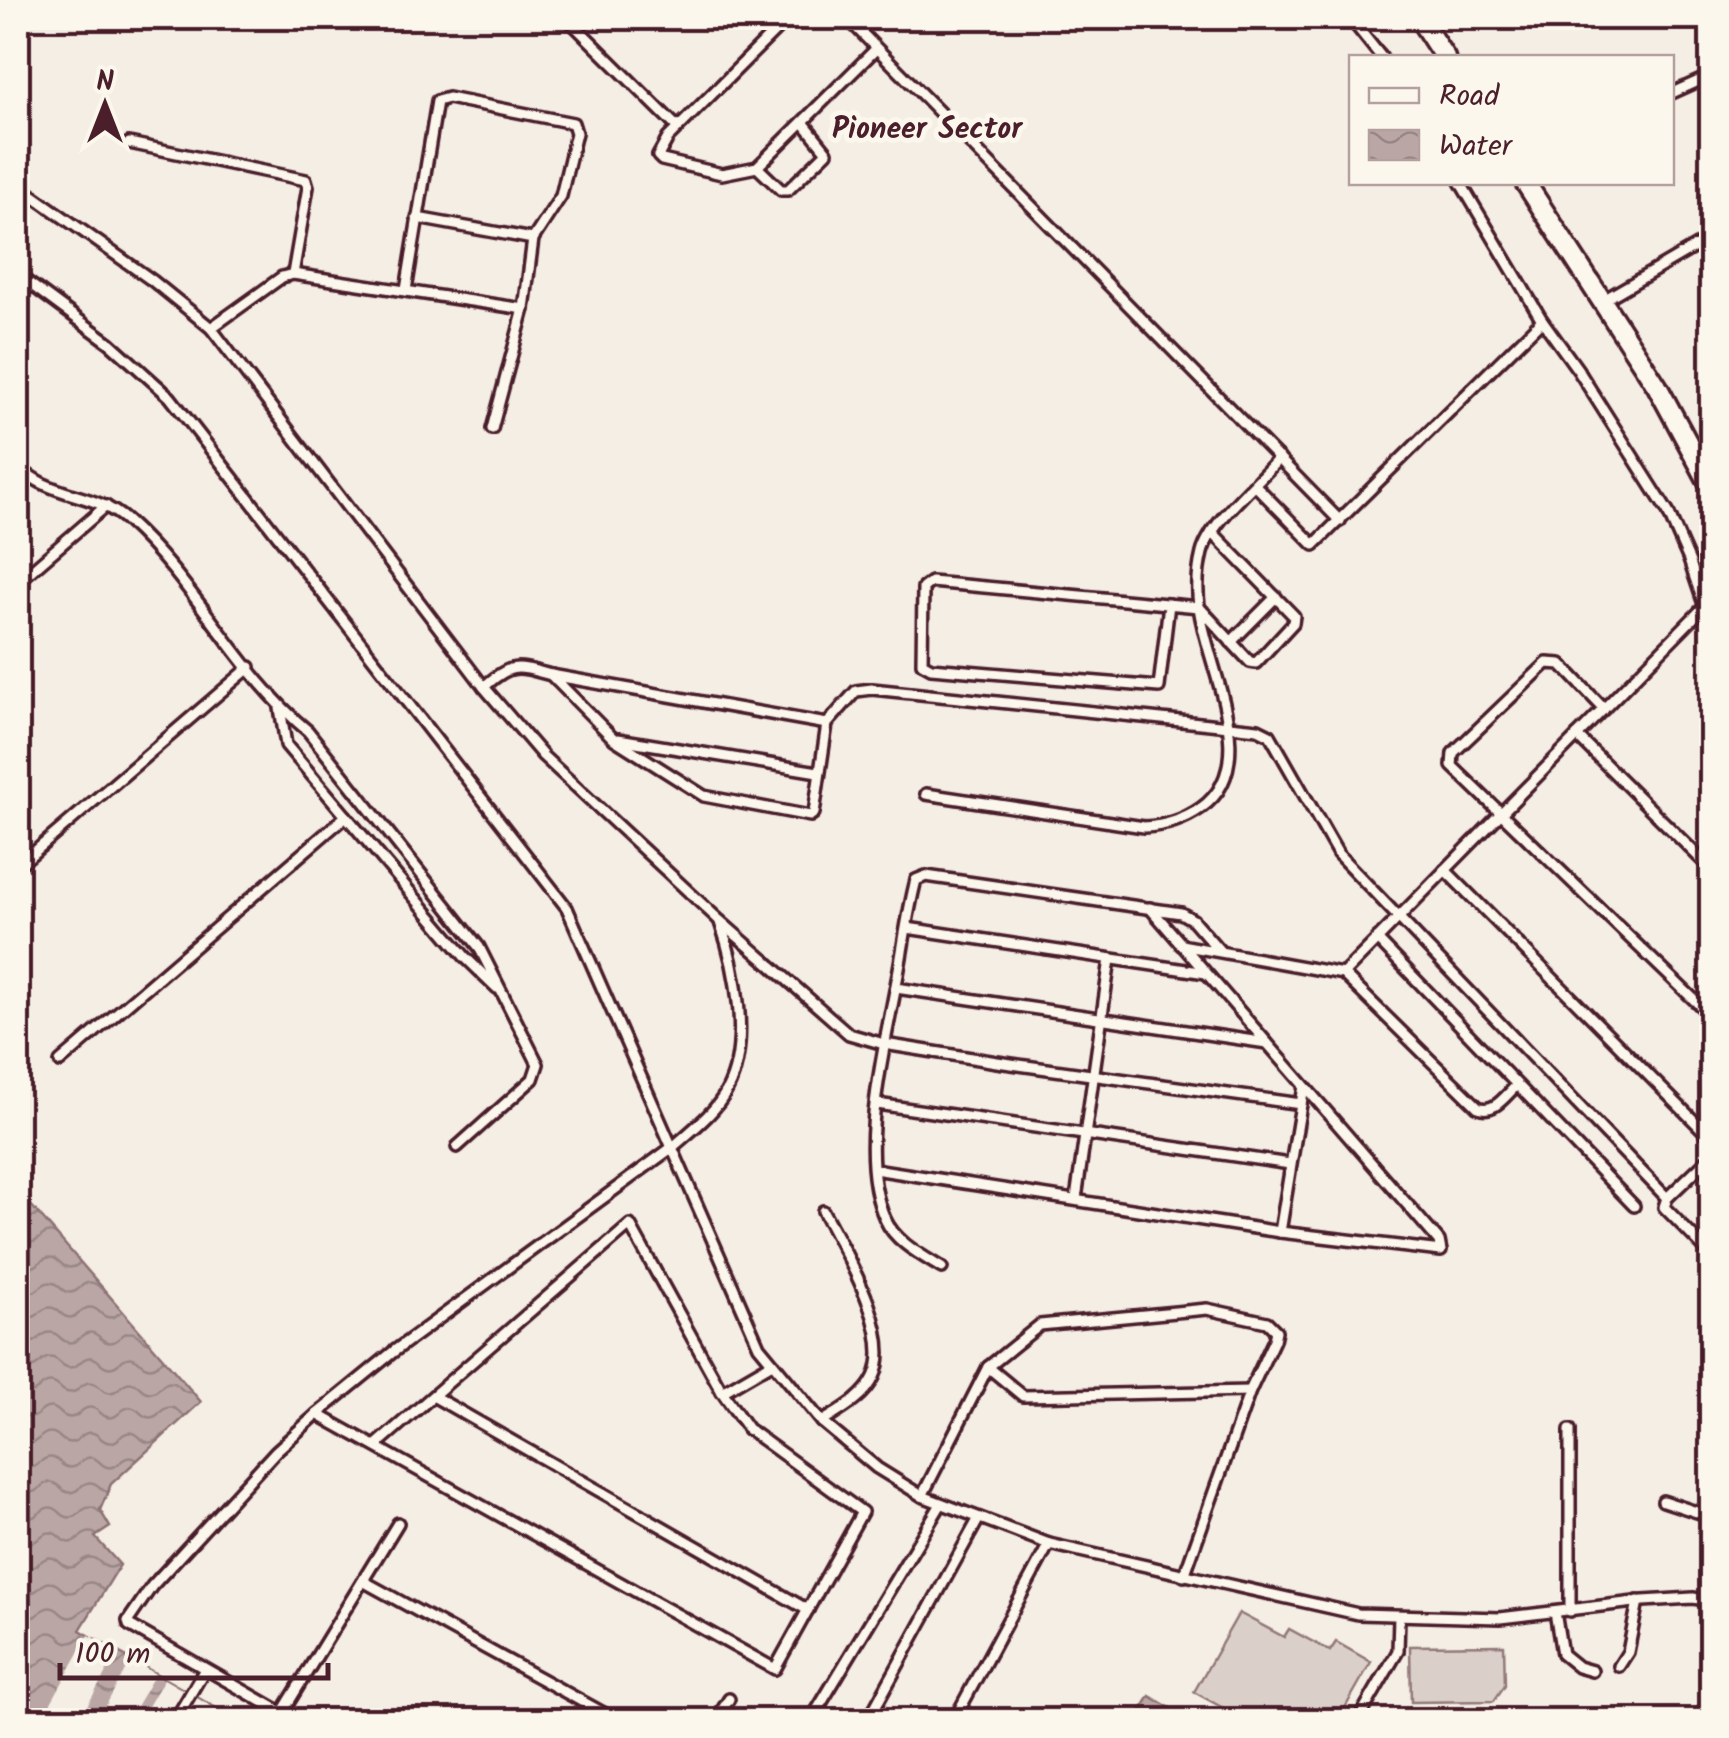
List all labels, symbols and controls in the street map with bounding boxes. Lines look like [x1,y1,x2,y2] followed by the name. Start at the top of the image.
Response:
[55,55,155,155] north arrow
[1349,55,1674,185] legend
[96,60,114,105] text: N
[1439,73,1500,121] text: Road
[832,106,1023,154] district label: Pioneer Sector
[1439,123,1514,171] text: Water
[60,1618,328,1680] scale bar
[75,1631,150,1679] text: 100 m

